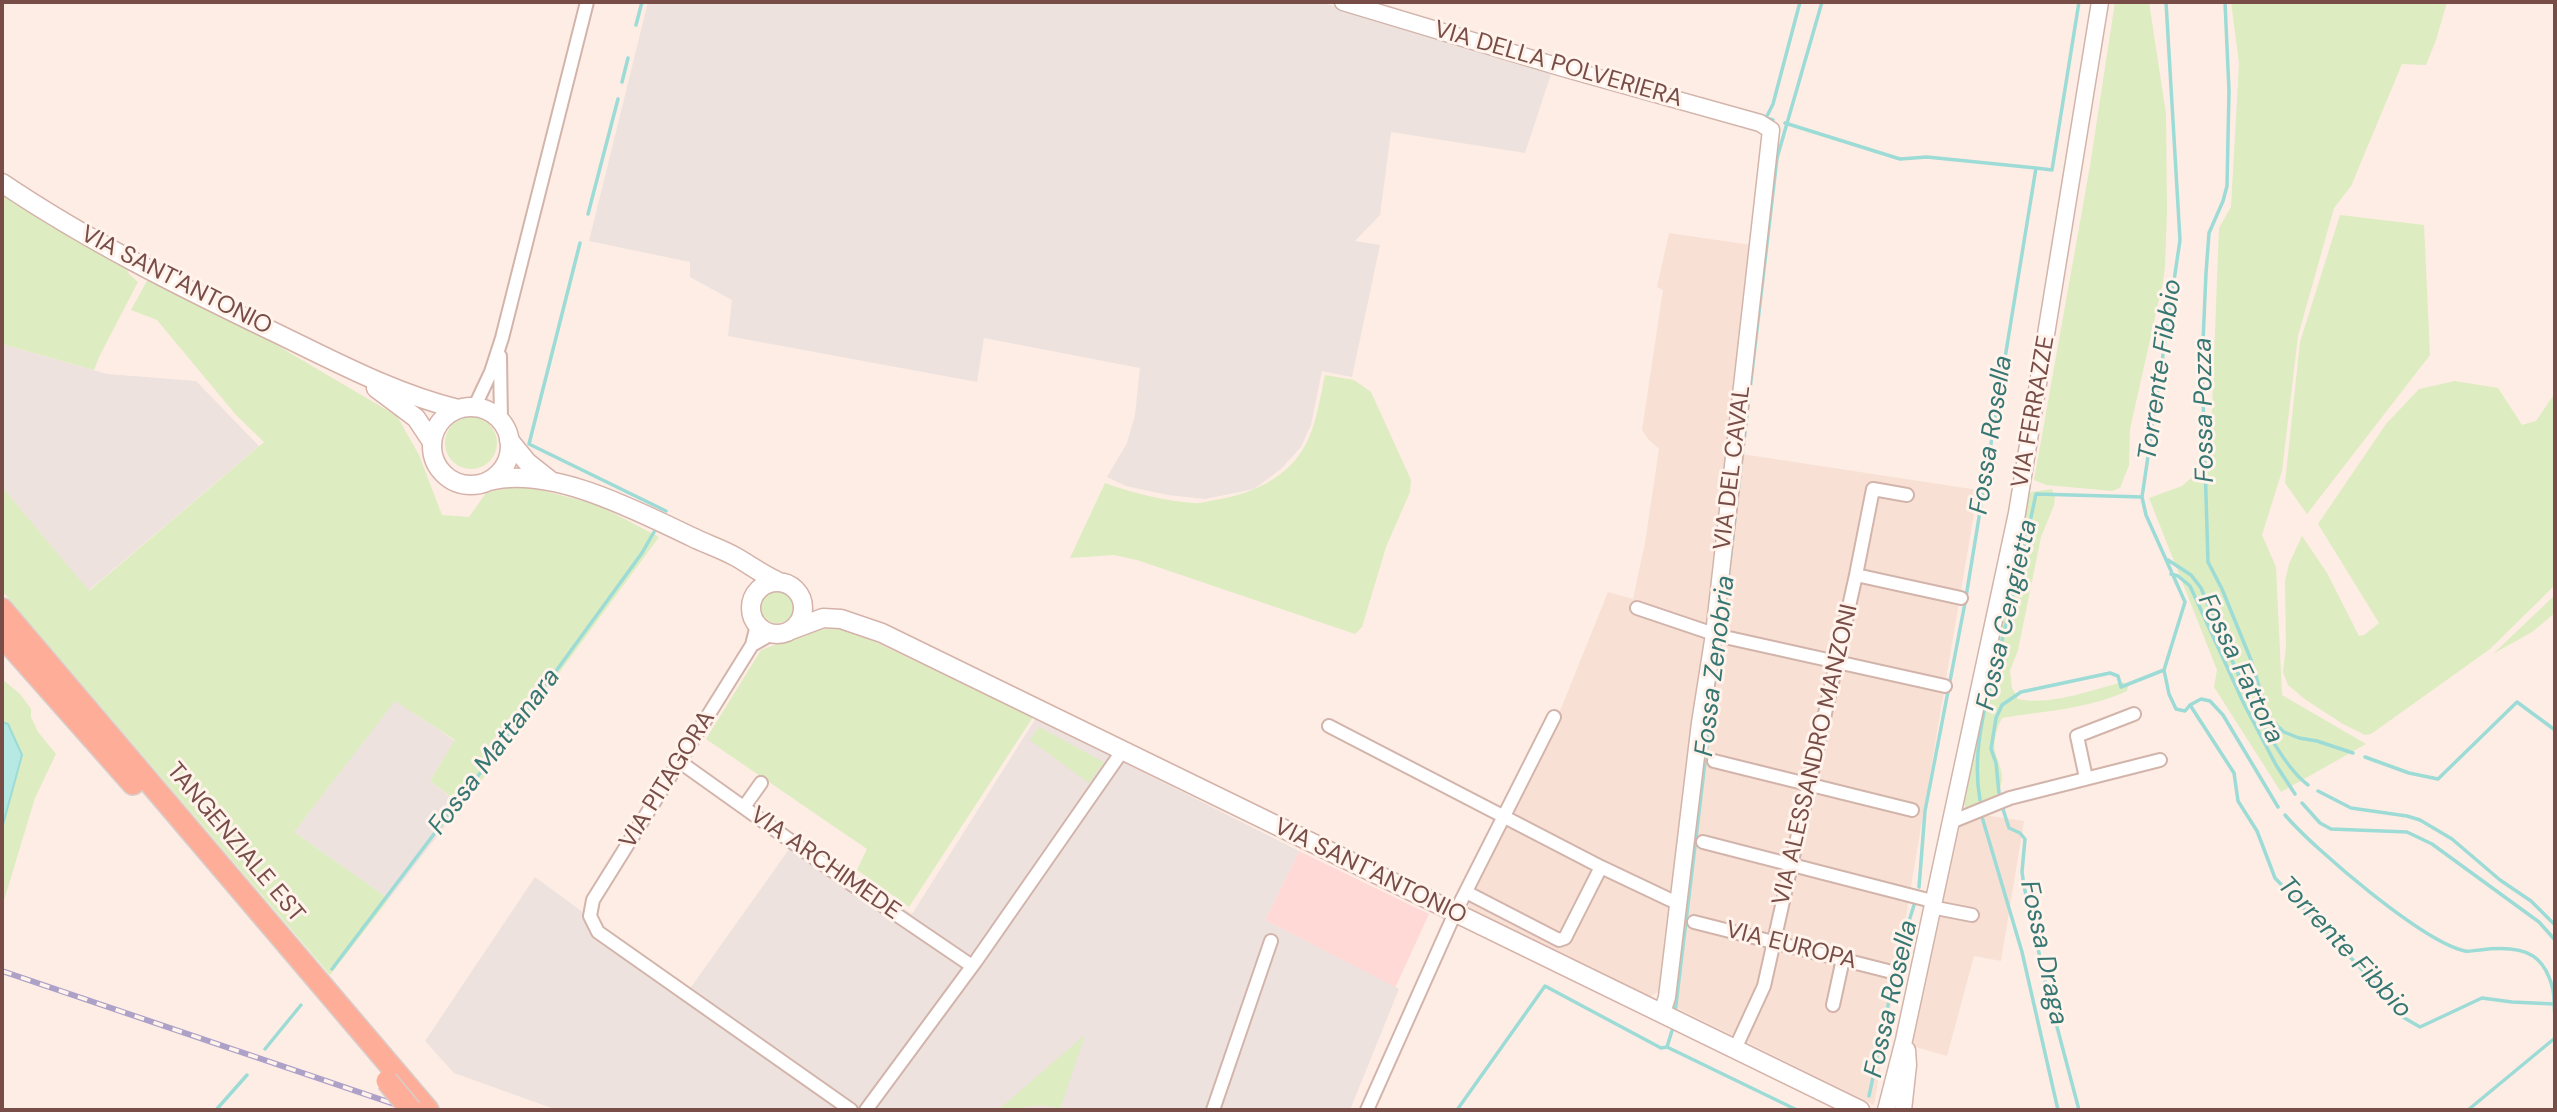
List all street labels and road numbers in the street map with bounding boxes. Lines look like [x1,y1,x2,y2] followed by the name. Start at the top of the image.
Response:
[1430,16,1686,114] street label: VIA DELLA POLVERIERA
[76,220,276,342] street label: VIA SANT'ANTONIO
[2006,333,2062,491] street label: VIA FERRAZZE
[1709,384,1757,552] street label: VIA DEL CAVAL
[1767,602,1865,908] street label: VIA ALESSANDRO MANZONI
[614,706,722,854] street label: VIA PITAGORA
[160,757,310,929] street label: TANGENZIALE EST
[744,801,906,927] street label: VIA ARCHIMEDE
[1269,813,1471,931] street label: VIA SANT'ANTONIO
[1723,916,1859,976] street label: VIA EUROPA

